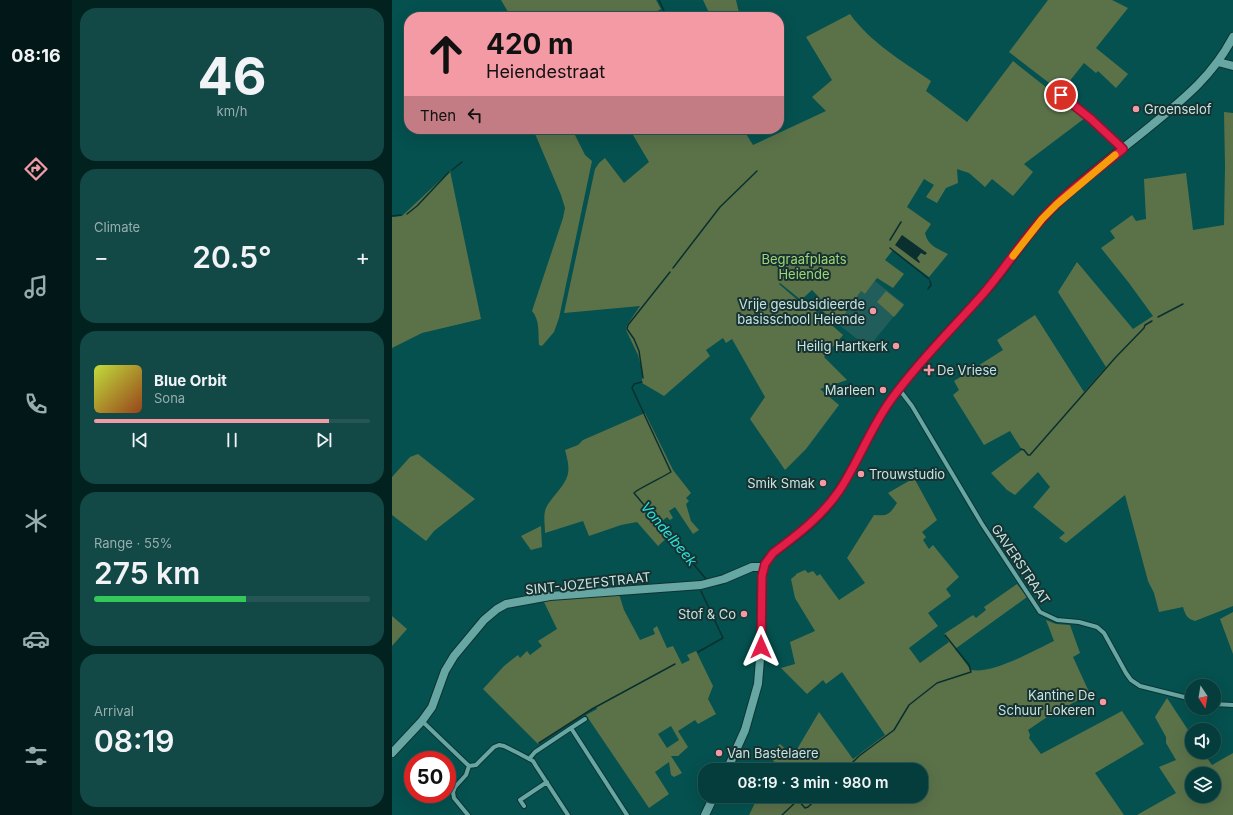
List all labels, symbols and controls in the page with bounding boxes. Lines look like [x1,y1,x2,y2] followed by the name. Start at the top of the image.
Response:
[486,27,574,61] text: 420 m
[420,28,472,80] icon: ahead
[11,45,61,66] text: 08:16
[198,45,266,108] text: 46
[486,61,605,82] text: Heiendestraat
[1044,78,1078,112] pin
[1050,84,1072,106] icon: arrive
[1144,101,1212,117] place label: Groenselof
[217,103,247,119] text: km/h
[464,104,486,126] icon: left
[1131,104,1141,114] marker: Groenselof
[420,106,456,125] text: Then
[22,155,50,183] icon: directions
[94,219,140,235] text: Climate
[192,239,272,275] text: 20.5°
[94,244,109,270] text: −
[355,244,370,270] text: +
[761,251,847,282] park label: Begraafplaats Heiende
[22,273,50,301] icon: music
[737,296,865,327] place label: Vrije gesubsidieerde basisschool Heiende
[868,306,878,316] marker: Vrije gesubsidieerde basisschool Heiende
[797,338,888,354] place label: Heilig Hartkerk
[891,341,901,351] marker: Heilig Hartkerk
[937,362,997,378] place label: De Vriese
[924,365,934,375] marker: De Vriese
[154,371,227,390] text: Blue Orbit
[825,382,875,398] place label: Marleen
[878,385,888,395] marker: Marleen
[22,390,50,418] icon: phone
[154,390,185,406] text: Sona
[129,429,151,451] icon: previous
[221,429,243,451] icon: pause
[313,429,335,451] icon: next
[869,466,945,482] place label: Trouwstudio
[856,469,866,479] marker: Trouwstudio
[747,475,815,491] place label: Smik Smak
[818,478,828,488] marker: Smik Smak
[638,498,701,569] water label: Vondelbeek
[22,507,50,535] icon: climate
[988,521,1054,607] street label: GAVERSTRAAT
[94,535,172,551] text: Range · 55%
[94,555,200,591] text: 275 km
[525,568,651,598] street label: SINT-JOZEFSTRAAT
[678,606,736,622] place label: Stof & Co
[739,609,749,619] marker: Stof & Co
[22,625,50,653] icon: car
[740,626,782,668] position arrow
[1185,679,1221,715] north arrow
[1185,679,1221,803] map controls
[998,687,1095,718] place label: Kantine De Schuur Lokeren
[1098,697,1108,707] marker: Kantine De Schuur Lokeren
[94,703,134,719] text: Arrival
[94,723,174,759] text: 08:19
[1185,723,1221,759] button: sound
[22,742,50,770] icon: filters
[727,745,819,761] place label: Van Bastelaere
[714,748,724,758] marker: Van Bastelaere
[404,751,456,803] speed limit sign: 50
[1185,767,1221,803] button: layers
[737,773,889,792] text: 08:19 · 3 min · 980 m

